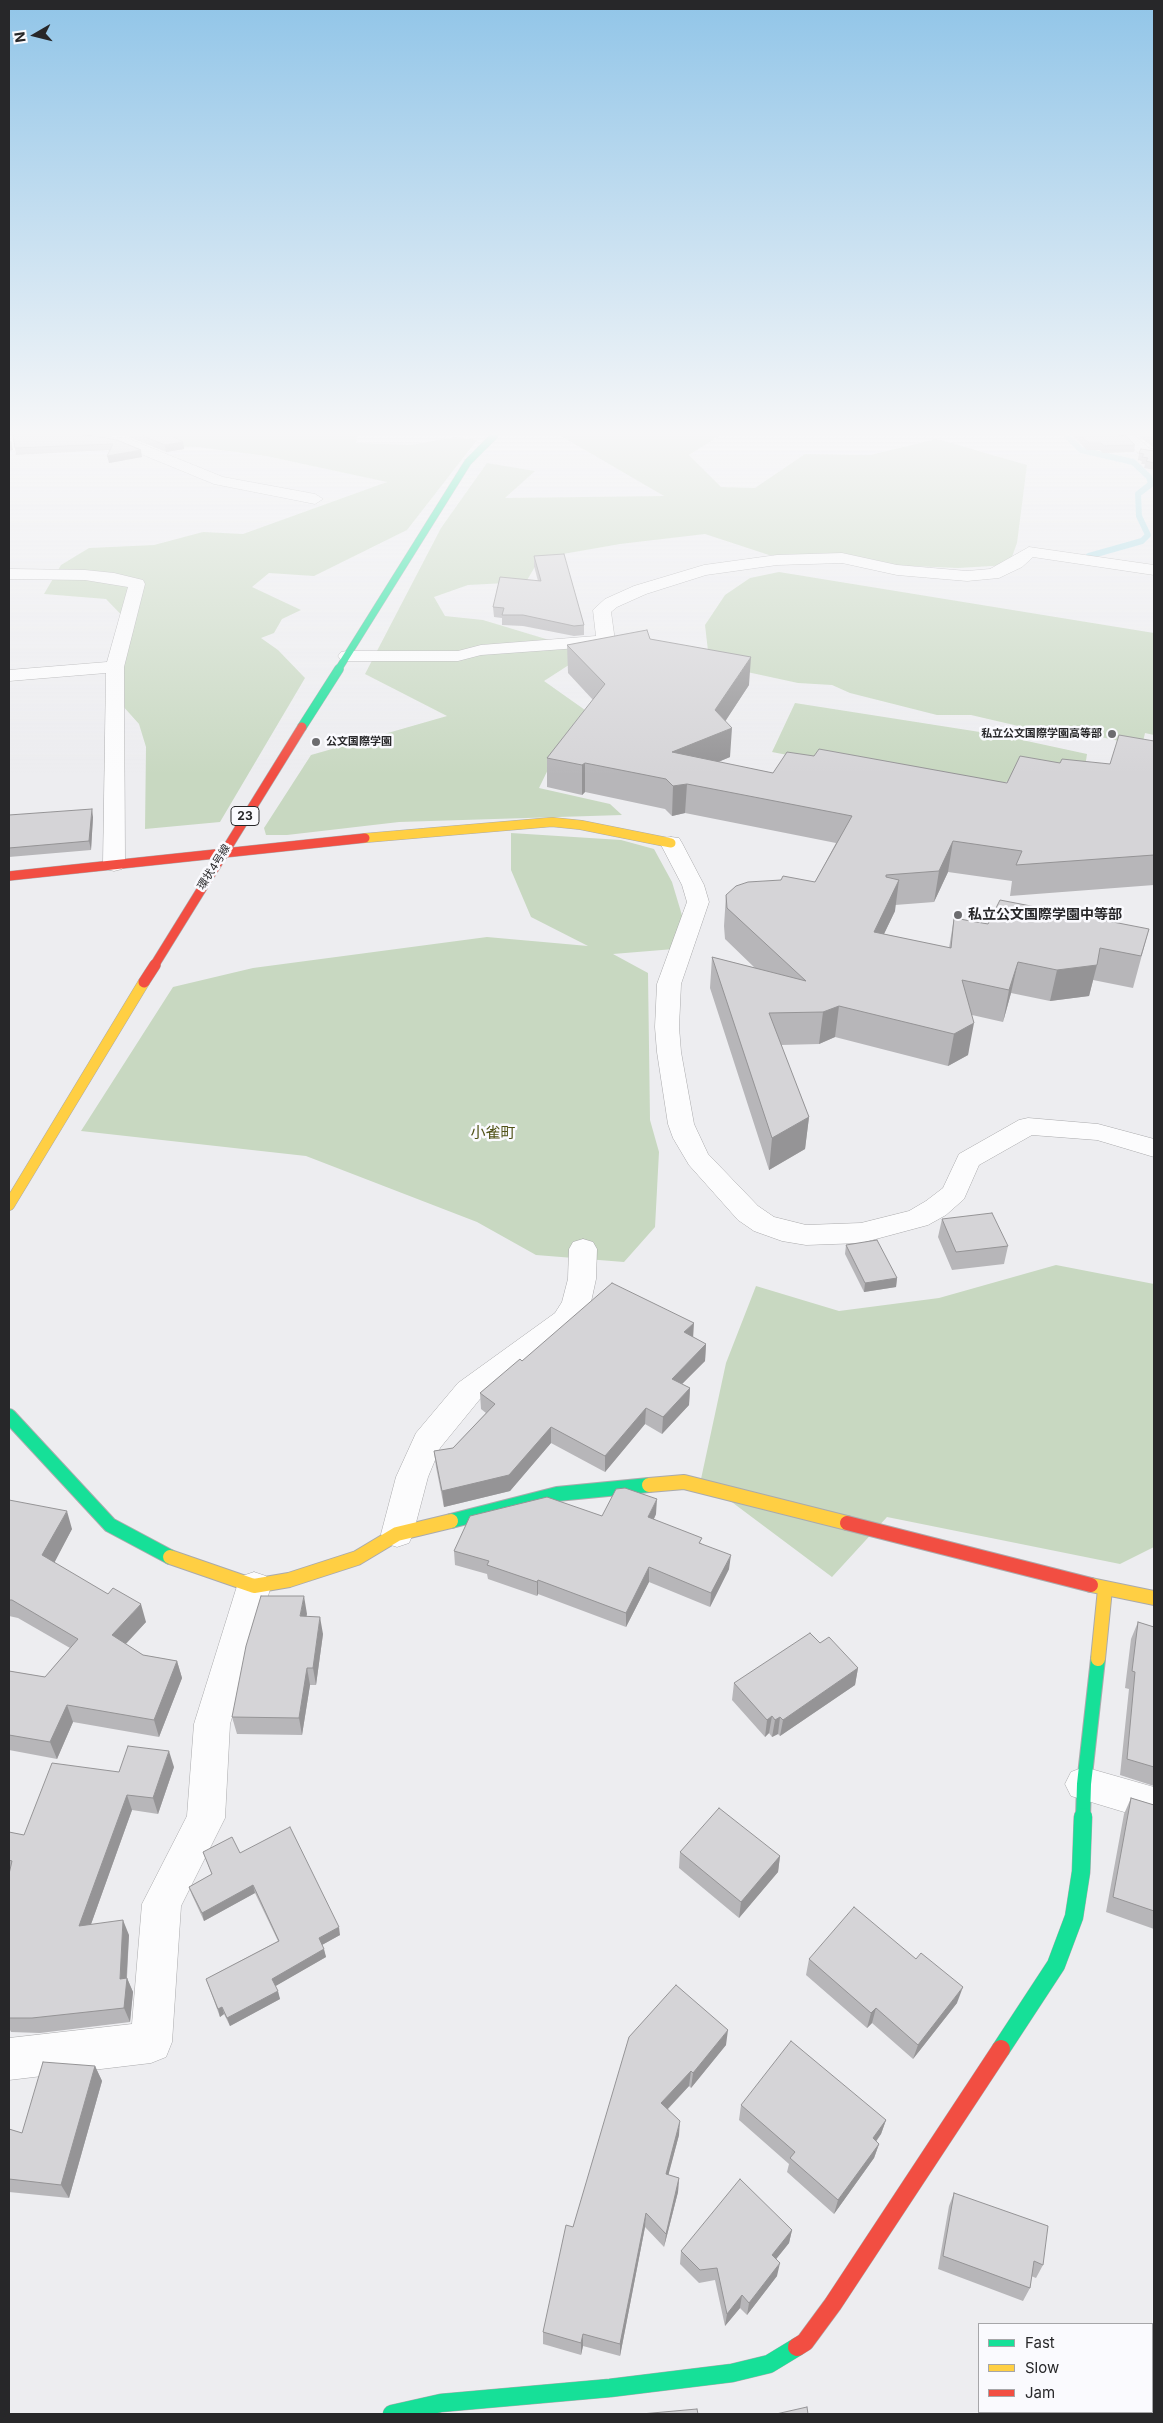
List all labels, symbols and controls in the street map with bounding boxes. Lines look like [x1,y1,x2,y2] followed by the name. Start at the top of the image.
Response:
[10,10,60,60] north arrow
[10,31,29,44] text: N
[981,727,1102,741] place label: 私立公文国際学園高等部
[1106,728,1118,740] marker: 私立公文国際学園高等部
[326,735,392,749] place label: 公文国際学園
[310,736,322,748] marker: 公文国際学園
[231,806,259,826] road number: 23
[195,842,233,892] street label: 環状4号線
[968,907,1122,923] place label: 私立公文国際学園中等部
[952,909,964,921] marker: 私立公文国際学園中等部
[471,1124,515,1142] district label: 小雀町
[978,2323,1153,2413] legend
[1025,2333,1055,2352] text: Fast
[1025,2358,1059,2377] text: Slow
[1025,2383,1055,2402] text: Jam

